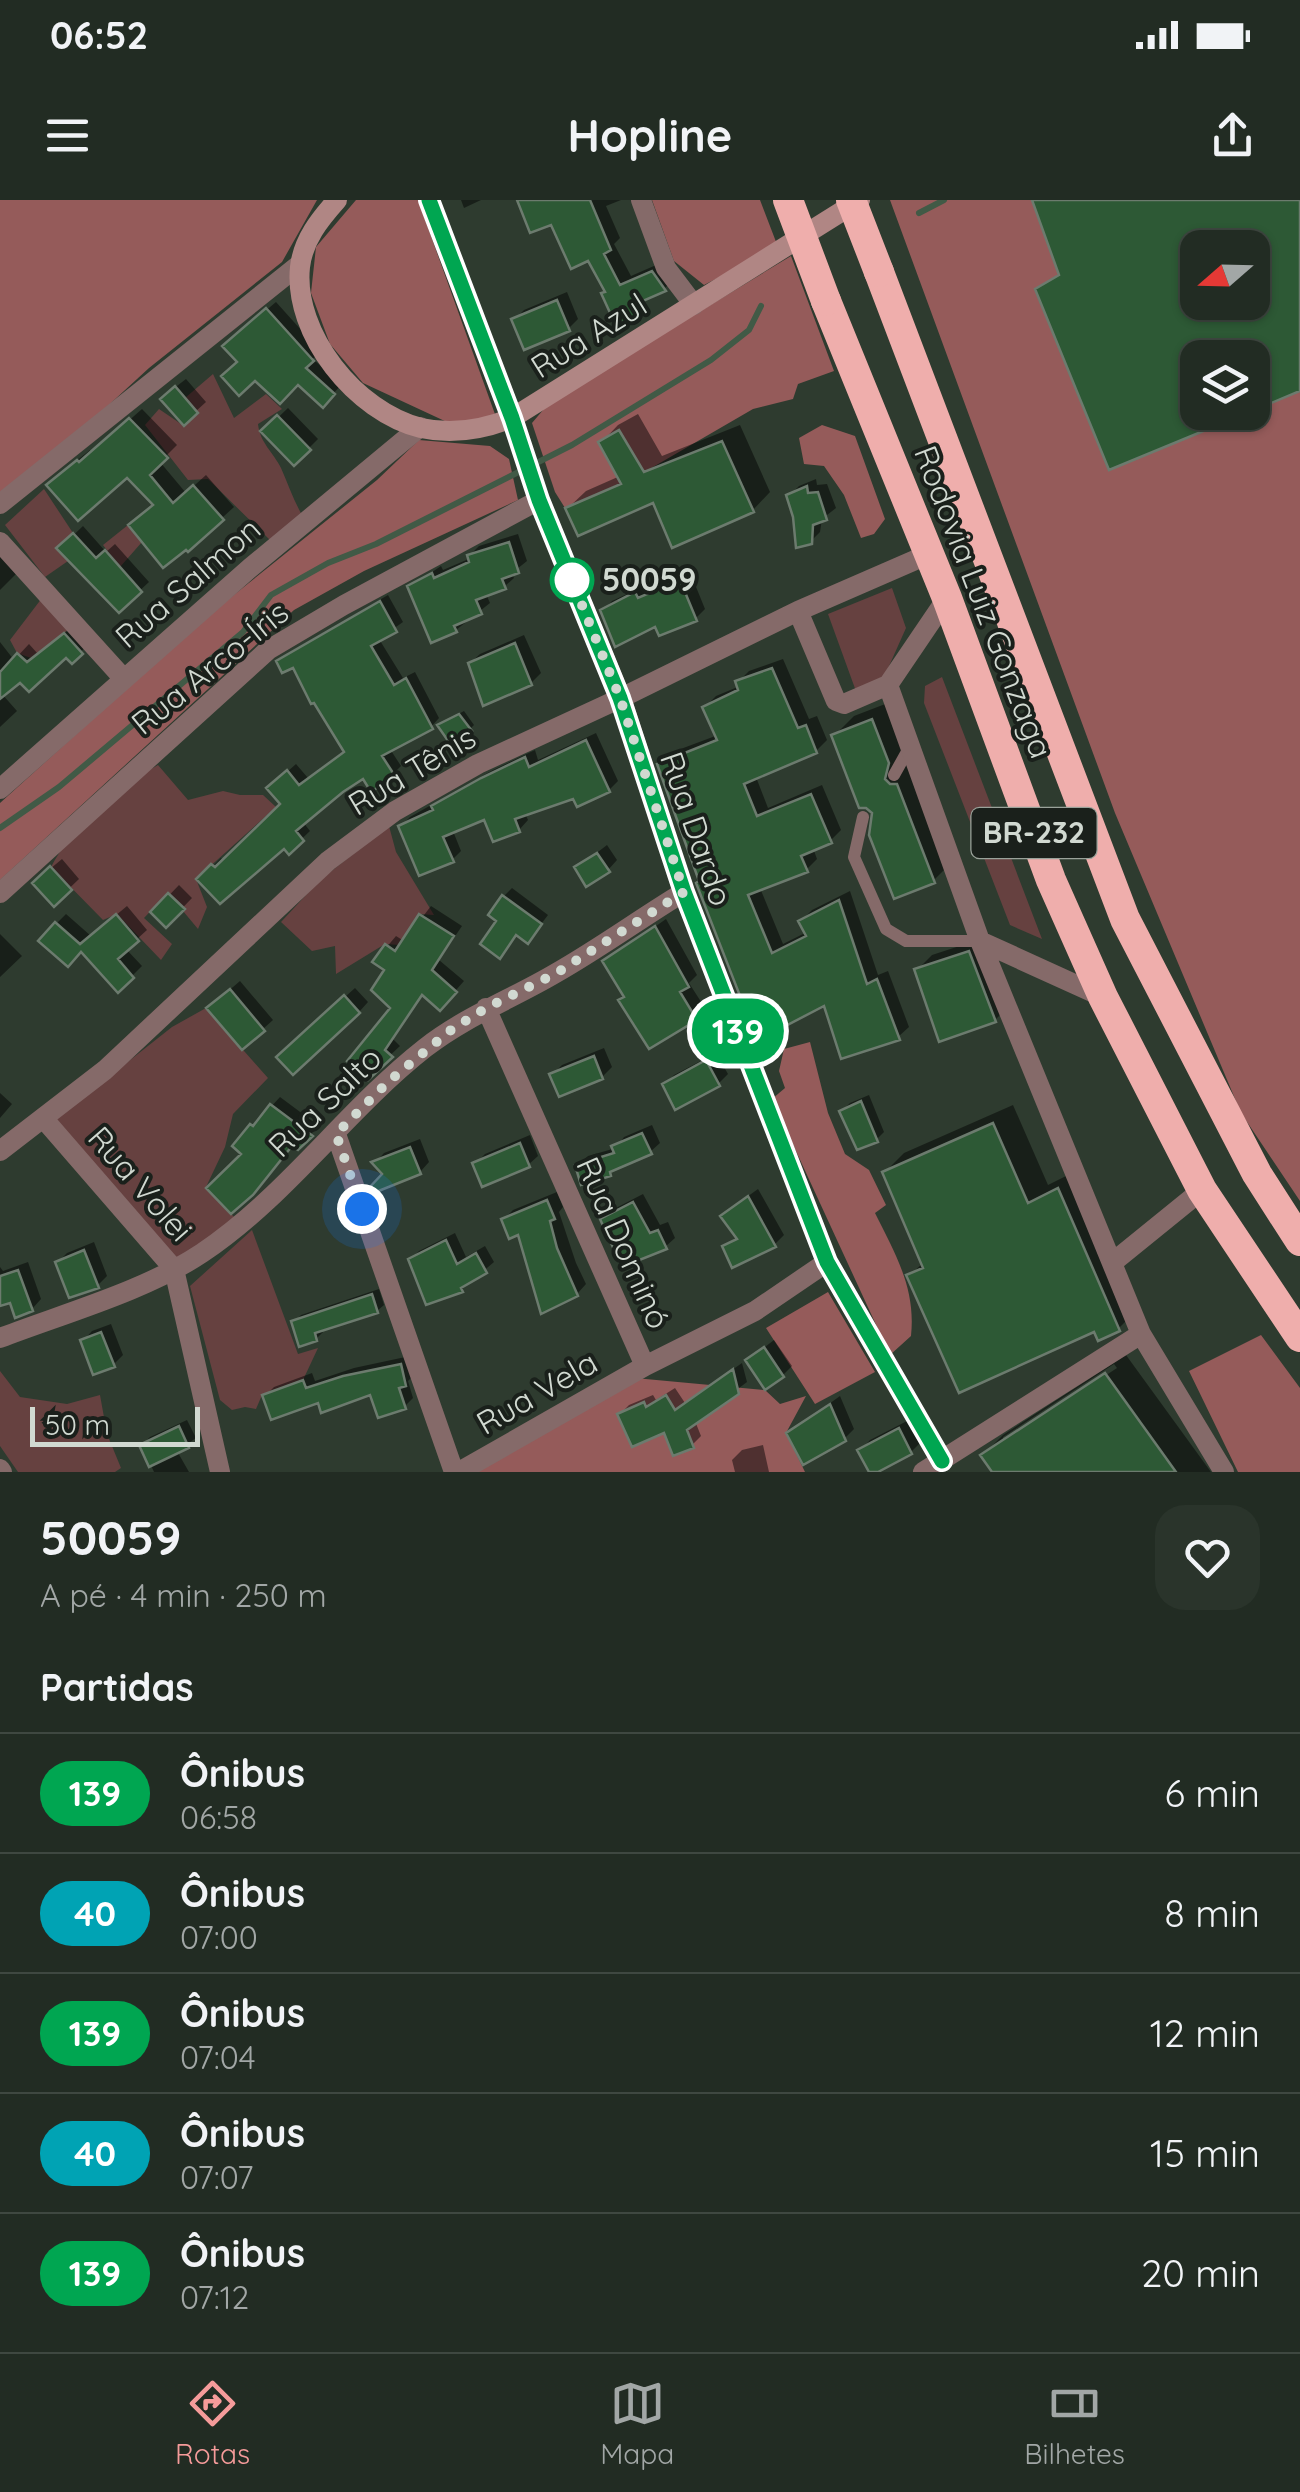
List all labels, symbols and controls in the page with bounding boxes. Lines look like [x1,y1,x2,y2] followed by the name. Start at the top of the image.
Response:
[50,11,148,59] text: 06:52
[568,107,732,163] text: Hopline
[40,108,95,163] icon: menu
[1205,108,1260,163] icon: share
[1180,230,1270,320] north arrow
[1180,230,1270,430] map controls
[523,284,654,386] street label: Rua Azul
[1180,340,1270,430] button: layers
[906,440,1062,763] street label: Rodovia Luiz Gonzaga
[107,508,268,656] street label: Rua Salmon
[551,559,593,601] marker: 50059
[602,559,696,599] place label: 50059
[123,592,296,743] street label: Rua Arco-Íris
[341,717,482,824] street label: Rua Tênis
[652,746,742,911] street label: Rua Dardo
[972,808,1096,858] road number: BR-232
[680,998,796,1064] line badge: 139
[712,1009,764,1053] text: 139
[259,1038,389,1165] street label: Rua Salto
[80,1118,202,1249] street label: Rua Volei
[568,1150,680,1335] street label: Rua Dominó
[337,1184,387,1234] your location
[469,1342,604,1443] street label: Rua Vela
[30,1402,200,1446] scale bar
[45,1407,110,1442] text: 50 m
[1155,1505,1260,1610] button: heart
[40,1507,182,1567] text: 50059
[40,1575,327,1615] text: A pé · 4 min · 250 m
[40,1663,194,1711] text: Partidas
[180,1749,305,1797] text: Ônibus
[1164,1769,1260,1817] text: 6 min
[69,1771,121,1815] text: 139
[180,1797,257,1837] text: 06:58
[180,1869,305,1917] text: Ônibus
[1164,1889,1260,1937] text: 8 min
[74,1891,116,1935] text: 40
[180,1917,258,1957] text: 07:00
[180,1989,305,2037] text: Ônibus
[1150,2009,1260,2057] text: 12 min
[69,2011,121,2055] text: 139
[180,2037,256,2077] text: 07:04
[180,2109,305,2157] text: Ônibus
[1150,2129,1260,2177] text: 15 min
[74,2131,116,2175] text: 40
[180,2157,253,2197] text: 07:07
[180,2229,305,2277] text: Ônibus
[1141,2249,1260,2297] text: 20 min
[69,2251,121,2295] text: 139
[180,2277,249,2317] text: 07:12
[175,2376,250,2471] tab: Rotas
[600,2376,674,2471] tab: Mapa
[1024,2376,1125,2471] tab: Bilhetes

